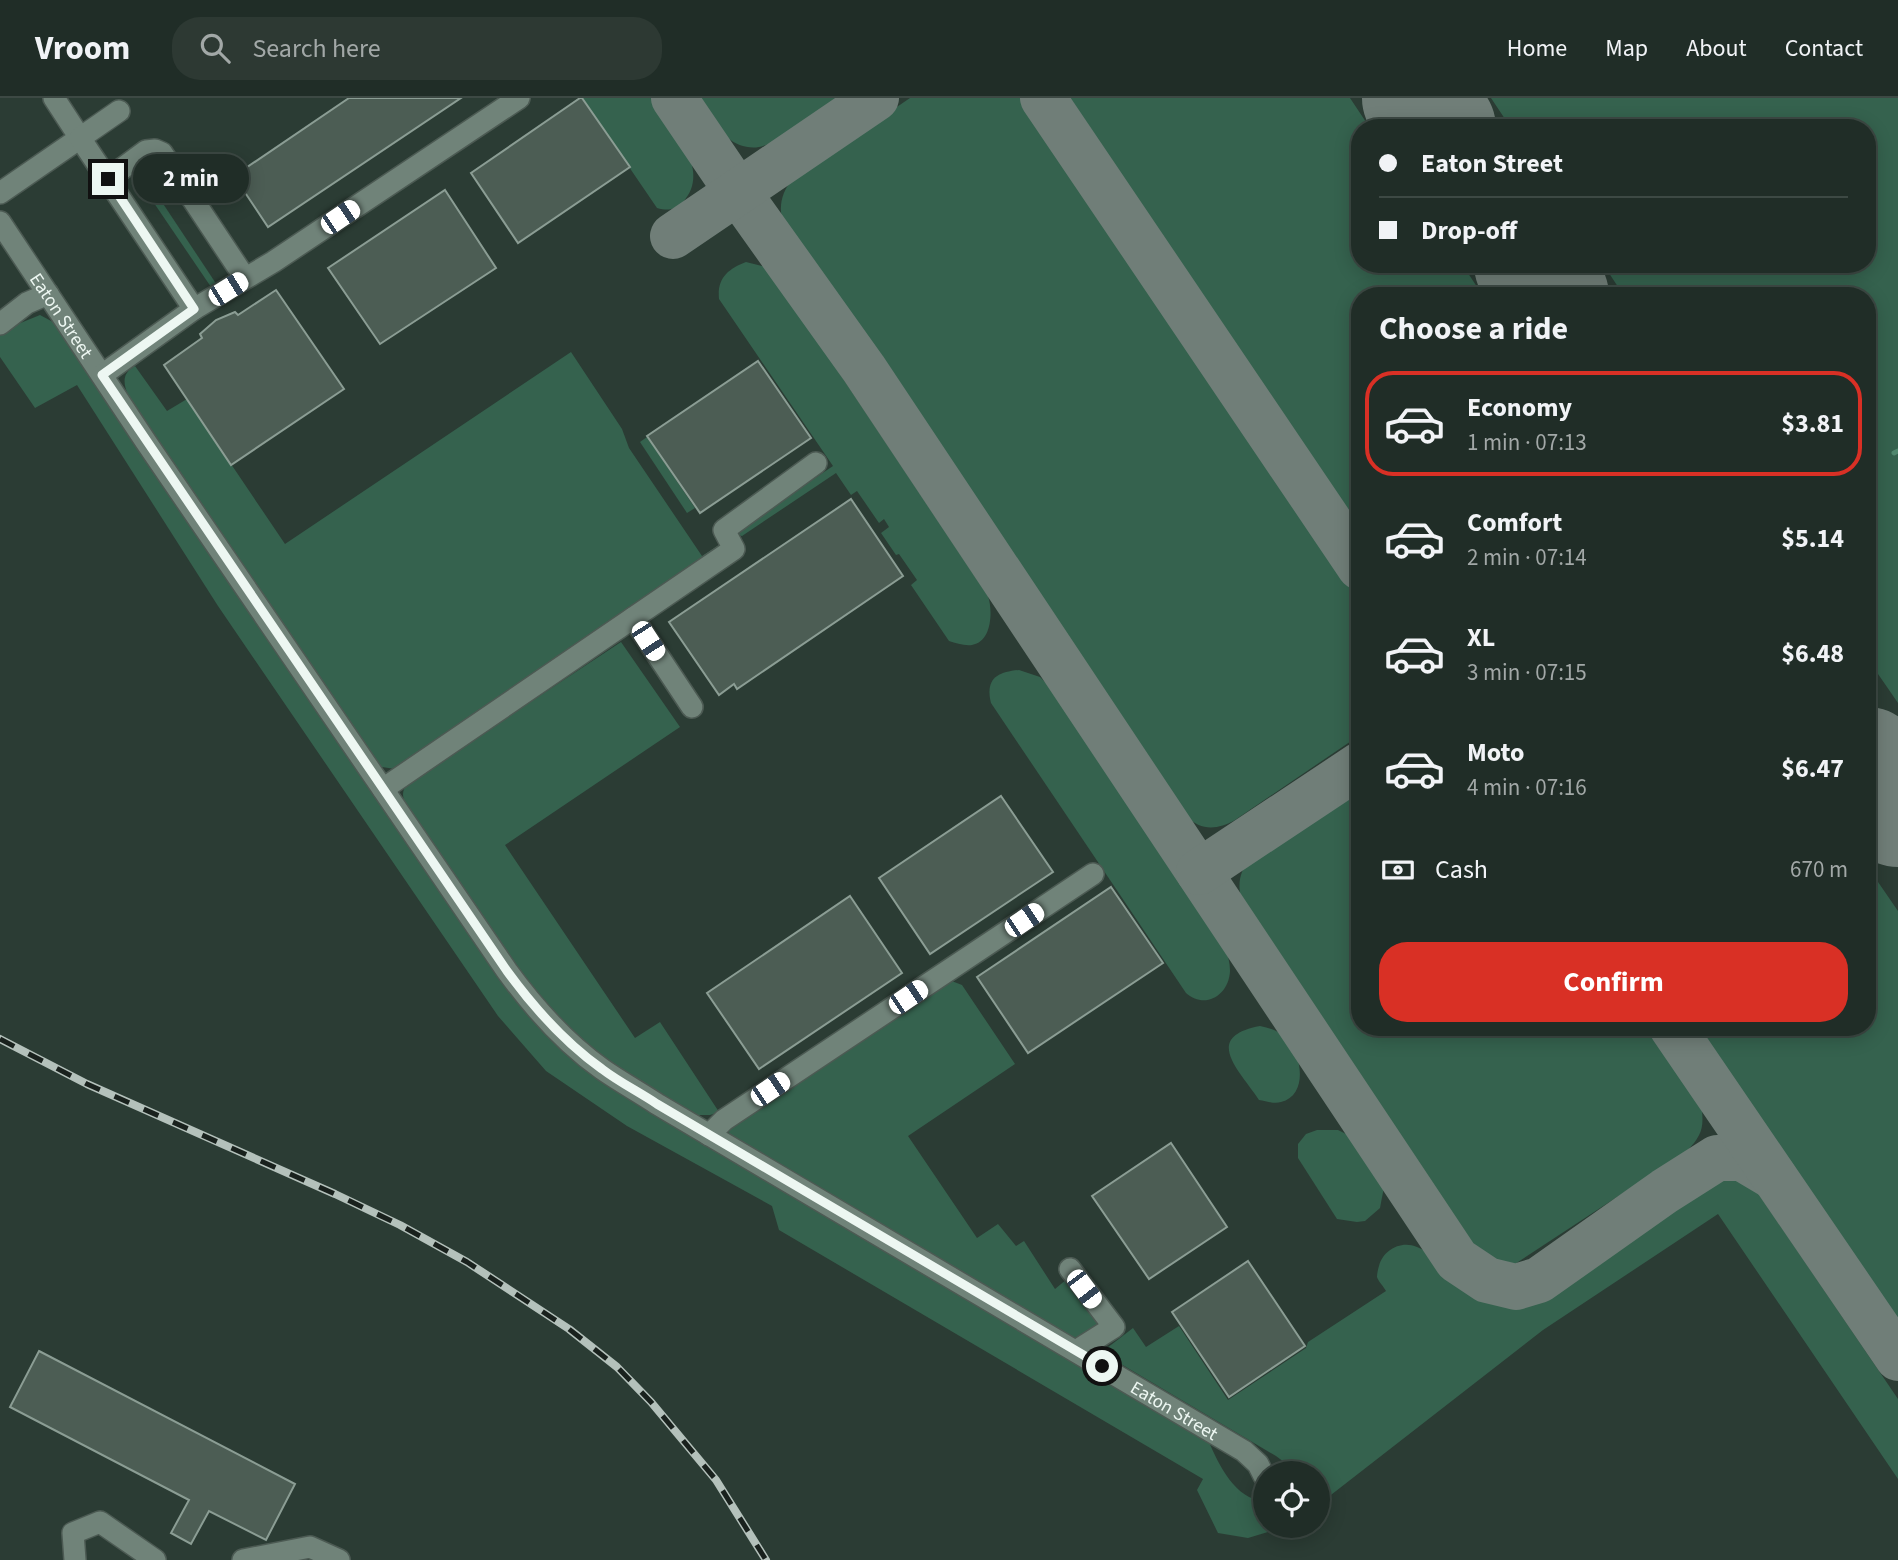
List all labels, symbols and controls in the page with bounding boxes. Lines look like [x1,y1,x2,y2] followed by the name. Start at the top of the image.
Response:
[172,17,662,80] search box
[35,25,130,72] text: Vroom
[196,29,234,67] icon: search
[252,30,381,67] text: Search here
[1507,31,1567,66] text: Home
[1605,31,1648,66] text: Map
[1686,31,1747,66] text: About
[1785,31,1863,66] text: Contact
[1421,145,1563,182] text: Eaton Street
[132,154,248,204] callout: 2 min
[163,162,219,195] text: 2 min
[92,163,124,195] route end
[317,197,364,237] car
[1421,212,1517,249] text: Drop-off
[22,268,99,365] street label: Eaton Street
[205,269,252,309] car
[1379,306,1568,352] text: Choose a ride
[1467,389,1572,426] text: Economy
[1383,392,1446,455] icon: car
[1781,405,1844,442] text: $3.81
[1467,426,1587,459] text: 1 min · 07:13
[1467,504,1562,541] text: Comfort
[1383,507,1446,570] icon: car
[1781,520,1844,557] text: $5.14
[1467,541,1587,574] text: 2 min · 07:14
[628,618,669,664] car
[1467,619,1495,656] text: XL
[1383,622,1446,685] icon: car
[1781,635,1844,672] text: $6.48
[1467,656,1587,689] text: 3 min · 07:15
[1467,734,1524,771] text: Moto
[1383,737,1446,800] icon: car
[1781,750,1844,787] text: $6.47
[1467,771,1587,804] text: 4 min · 07:16
[1379,851,1417,889] icon: cash
[1435,851,1488,888] text: Cash
[1790,853,1848,886] text: 670 m
[1001,900,1048,940] car
[1379,942,1848,1022] button: Confirm
[885,977,932,1017] car
[747,1069,794,1109] car
[1063,1266,1106,1312] car
[1086,1350,1118,1382] route start
[1125,1375,1223,1448] street label: Eaton Street
[1253,1461,1330,1538] map controls
[1253,1461,1330,1538] button: locate

